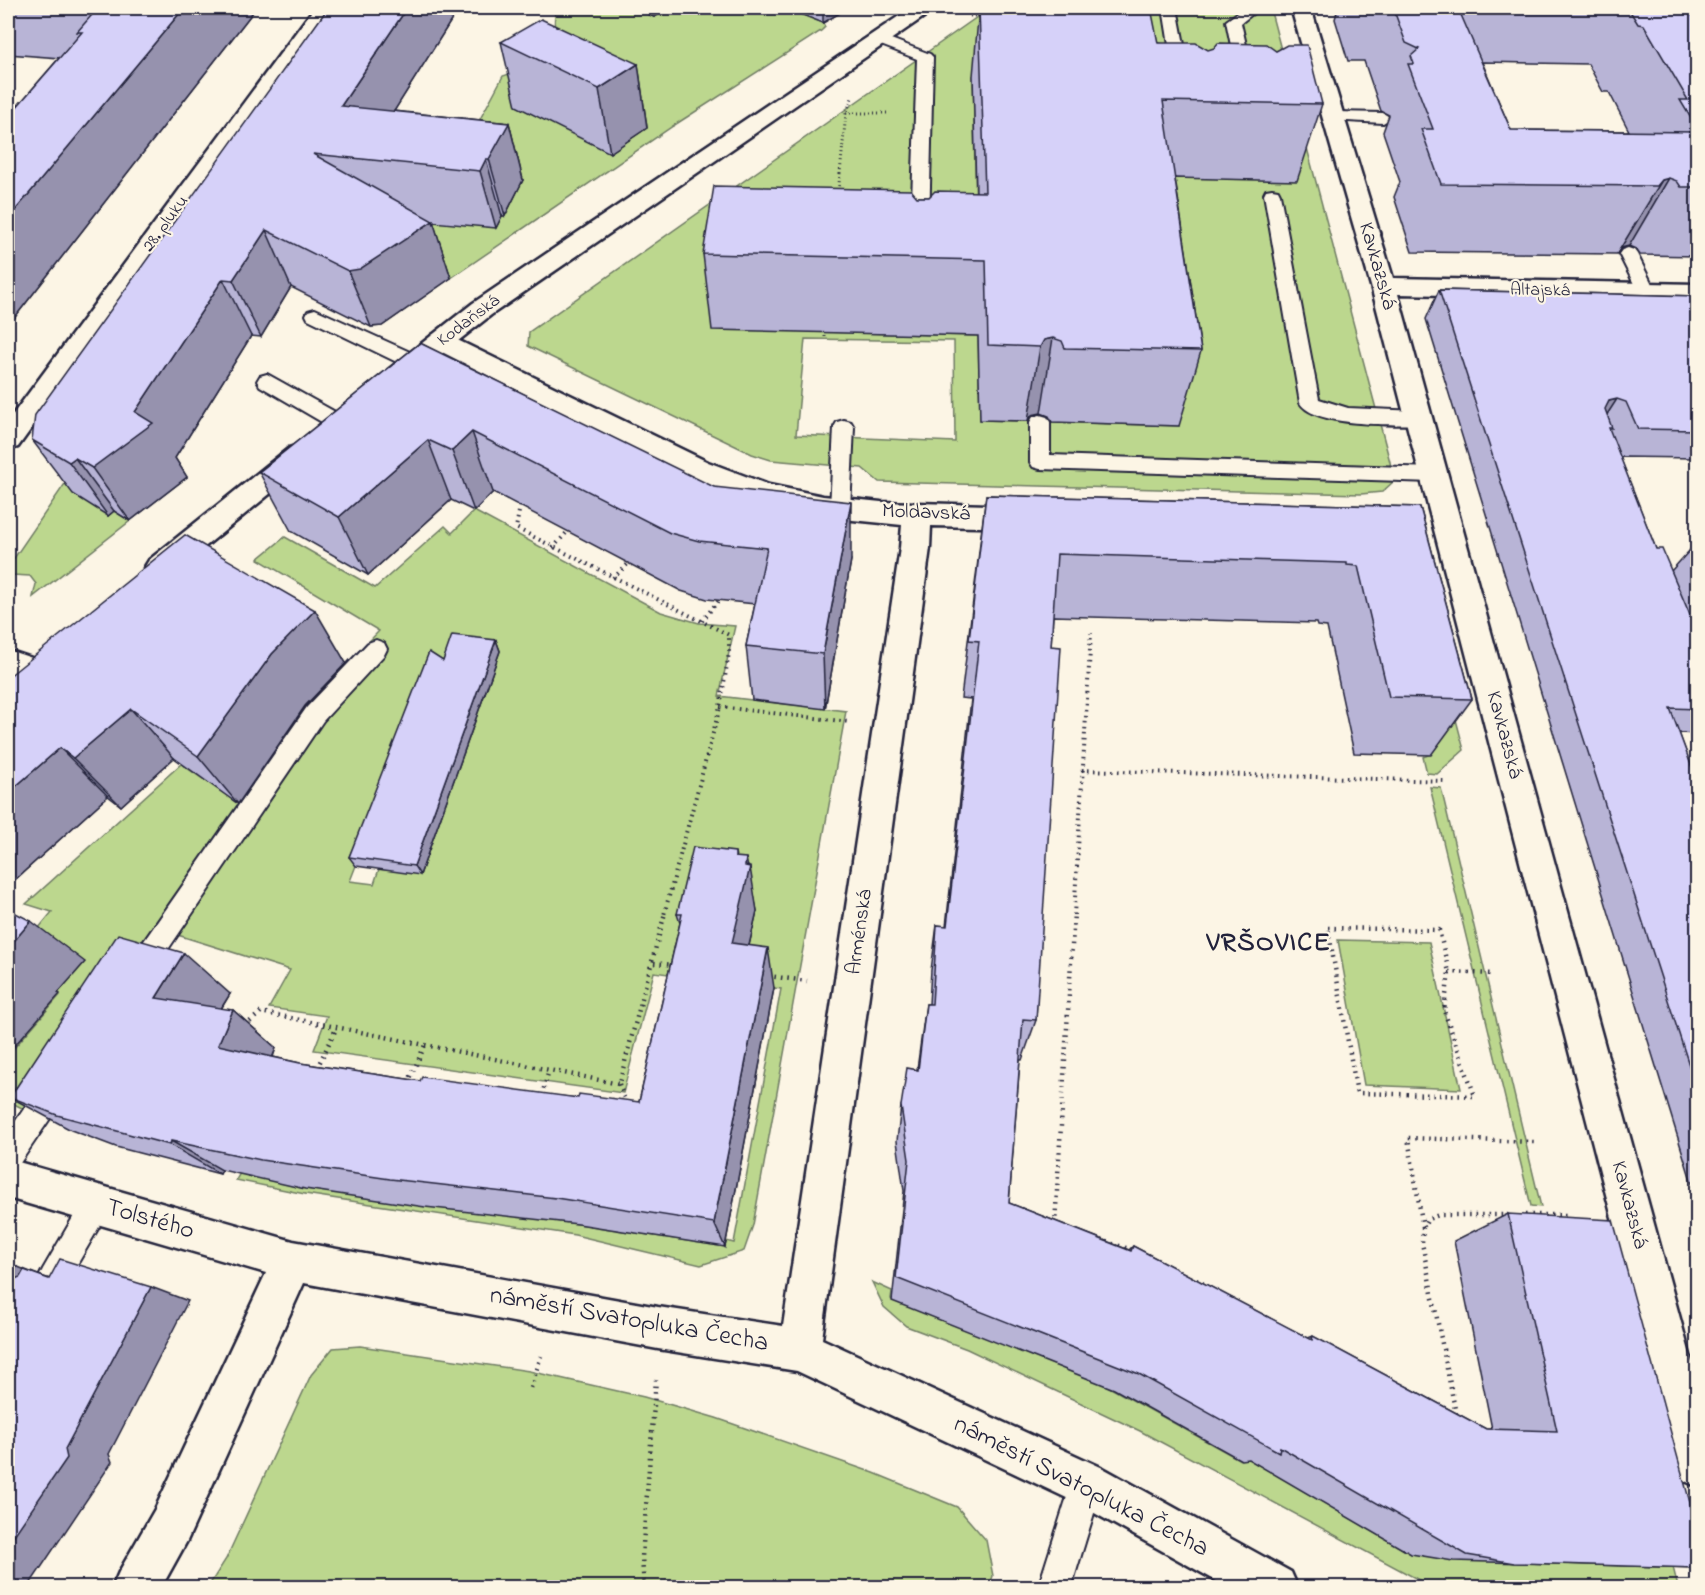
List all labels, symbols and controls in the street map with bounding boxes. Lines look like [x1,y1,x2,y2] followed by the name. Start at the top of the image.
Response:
[137,190,195,258] street label: 28. pluku
[1350,219,1404,313] street label: Kavkazská
[1510,277,1570,305] street label: Altajská
[432,289,506,353] street label: Kodaňská
[881,496,971,530] street label: Moldavská
[1478,688,1530,782] street label: Kavkazská
[839,887,881,977] street label: Arménská
[1206,924,1331,963] district label: VRŠOVICE
[1603,1158,1655,1252] street label: Kavkazská
[101,1189,199,1251] street label: Tolstého
[487,1277,771,1363] street label: náměstí Svatopluka Čecha
[947,1406,1215,1568] street label: náměstí Svatopluka Čecha

